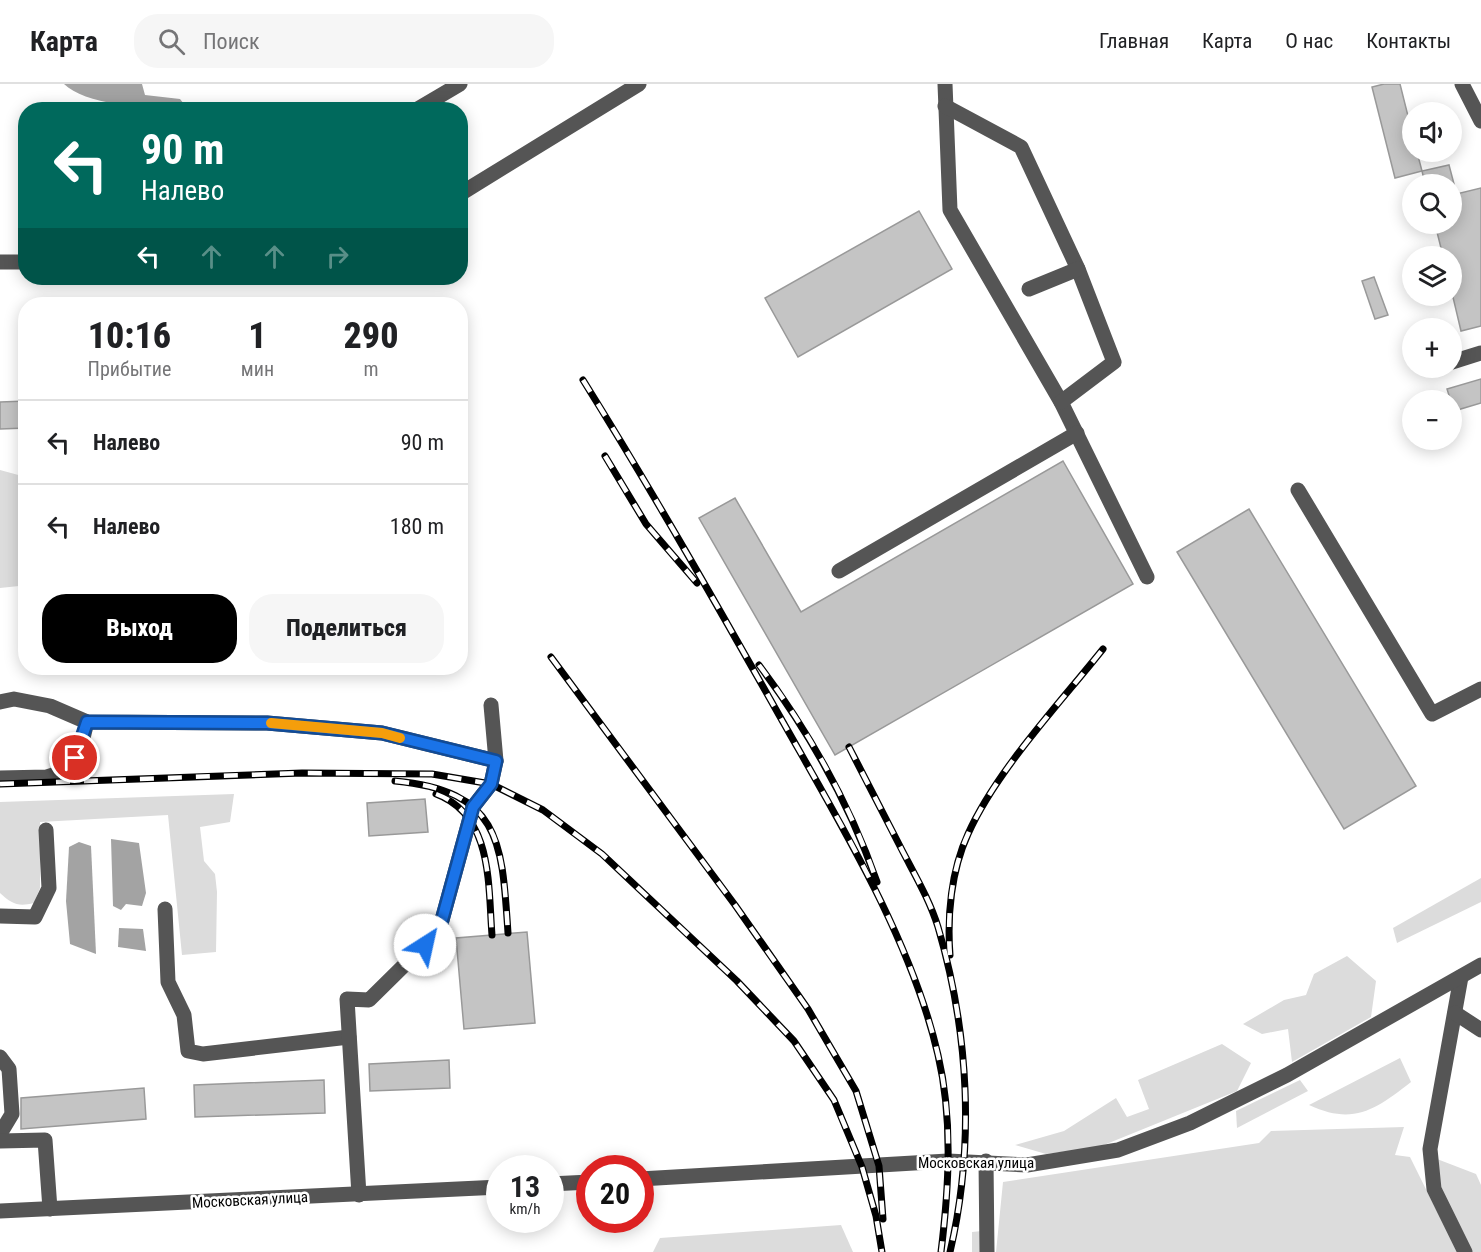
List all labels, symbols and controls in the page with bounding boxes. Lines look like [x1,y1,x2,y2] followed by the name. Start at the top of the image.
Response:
[134,14,554,68] search box
[30,25,98,58] text: Карта
[155,25,188,58] icon: search
[203,29,260,54] text: Поиск
[1099,29,1169,53] text: Главная
[1202,29,1252,53] text: Карта
[1285,29,1333,53] text: О нас
[1366,29,1451,53] text: Контакты
[1402,102,1462,450] map controls
[1402,102,1462,162] button: sound
[141,125,224,174] text: 90 m
[42,126,120,204] icon: left
[1402,174,1462,234] button: search
[141,175,224,207] text: Налево
[132,240,165,273] icon: left
[195,240,228,273] icon: ahead
[258,240,291,273] icon: ahead
[321,240,354,273] icon: right
[1402,246,1462,306] button: layers
[88,315,171,357] text: 10:16
[248,315,267,357] text: 1
[344,315,398,357] text: 290
[1402,318,1462,378] button: +
[87,357,171,381] text: Прибытие
[241,357,274,381] text: мин
[363,357,379,381] text: m
[1402,390,1462,450] button: −
[42,426,75,459] icon: left
[93,430,160,455] text: Налево
[401,430,444,455] text: 90 m
[42,510,75,543] icon: left
[93,514,160,539] text: Налево
[390,514,444,539] text: 180 m
[42,594,237,663] button: Выход
[249,594,444,663] button: Поделиться
[49,732,100,783] pin
[58,741,91,774] icon: arrive
[393,913,457,977] position arrow
[918,1154,1034,1172] street label: Московская улица
[576,1155,654,1233] speed limit sign: 20
[510,1169,540,1204] text: 13
[191,1188,309,1212] street label: Московская улица
[510,1200,540,1218] text: km/h

